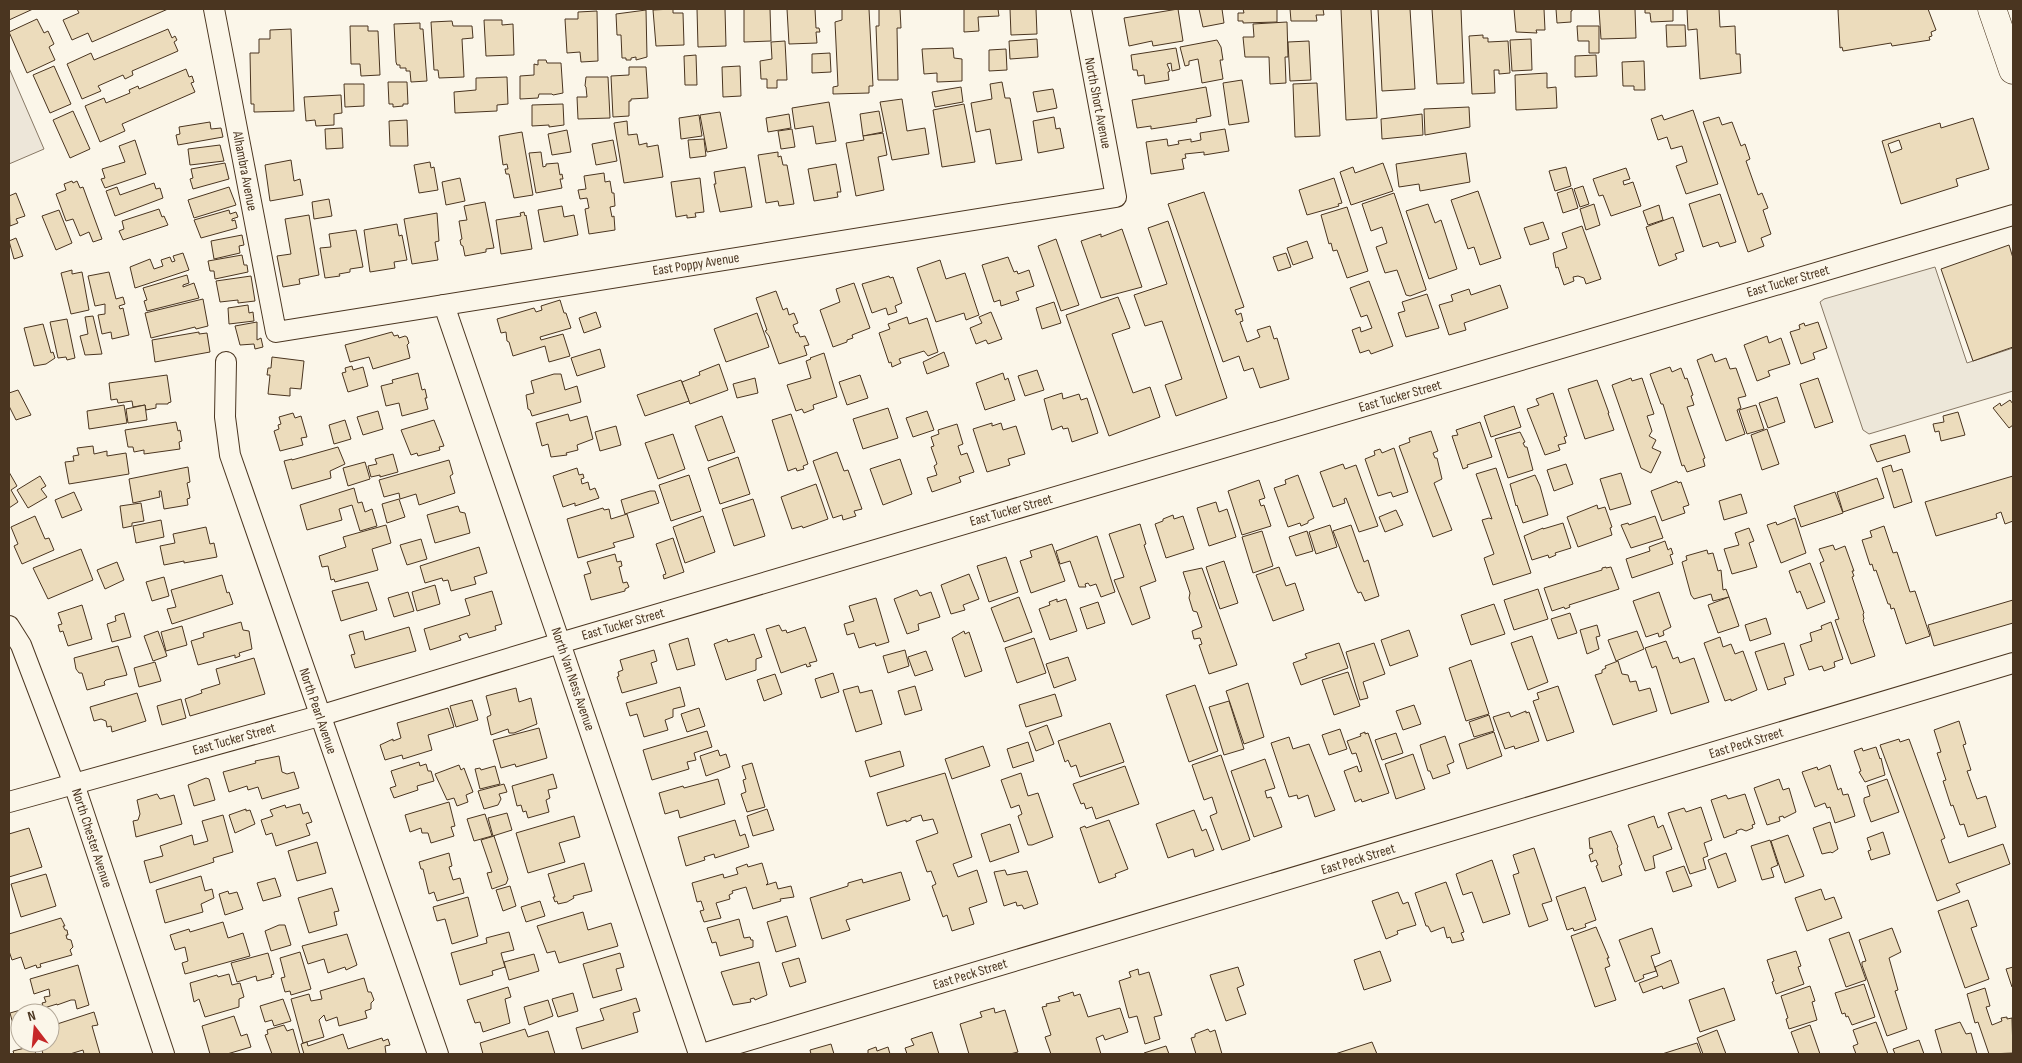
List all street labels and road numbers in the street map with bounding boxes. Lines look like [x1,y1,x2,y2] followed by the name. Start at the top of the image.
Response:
[1081,56,1115,150] street label: North Short Avenue
[229,129,261,212] street label: Alhambra Avenue
[651,249,741,279] street label: East Poppy Avenue
[1745,261,1831,301] street label: East Tucker Street
[1357,376,1443,416] street label: East Tucker Street
[968,490,1054,530] street label: East Tucker Street
[580,604,666,644] street label: East Tucker Street
[547,625,599,733] street label: North Van Ness Avenue
[295,666,341,756] street label: North Pearl Avenue
[191,719,277,759] street label: East Tucker Street
[1707,724,1785,762] street label: East Peck Street
[68,786,116,890] street label: North Chester Avenue
[1319,840,1397,878] street label: East Peck Street
[931,955,1009,993] street label: East Peck Street

